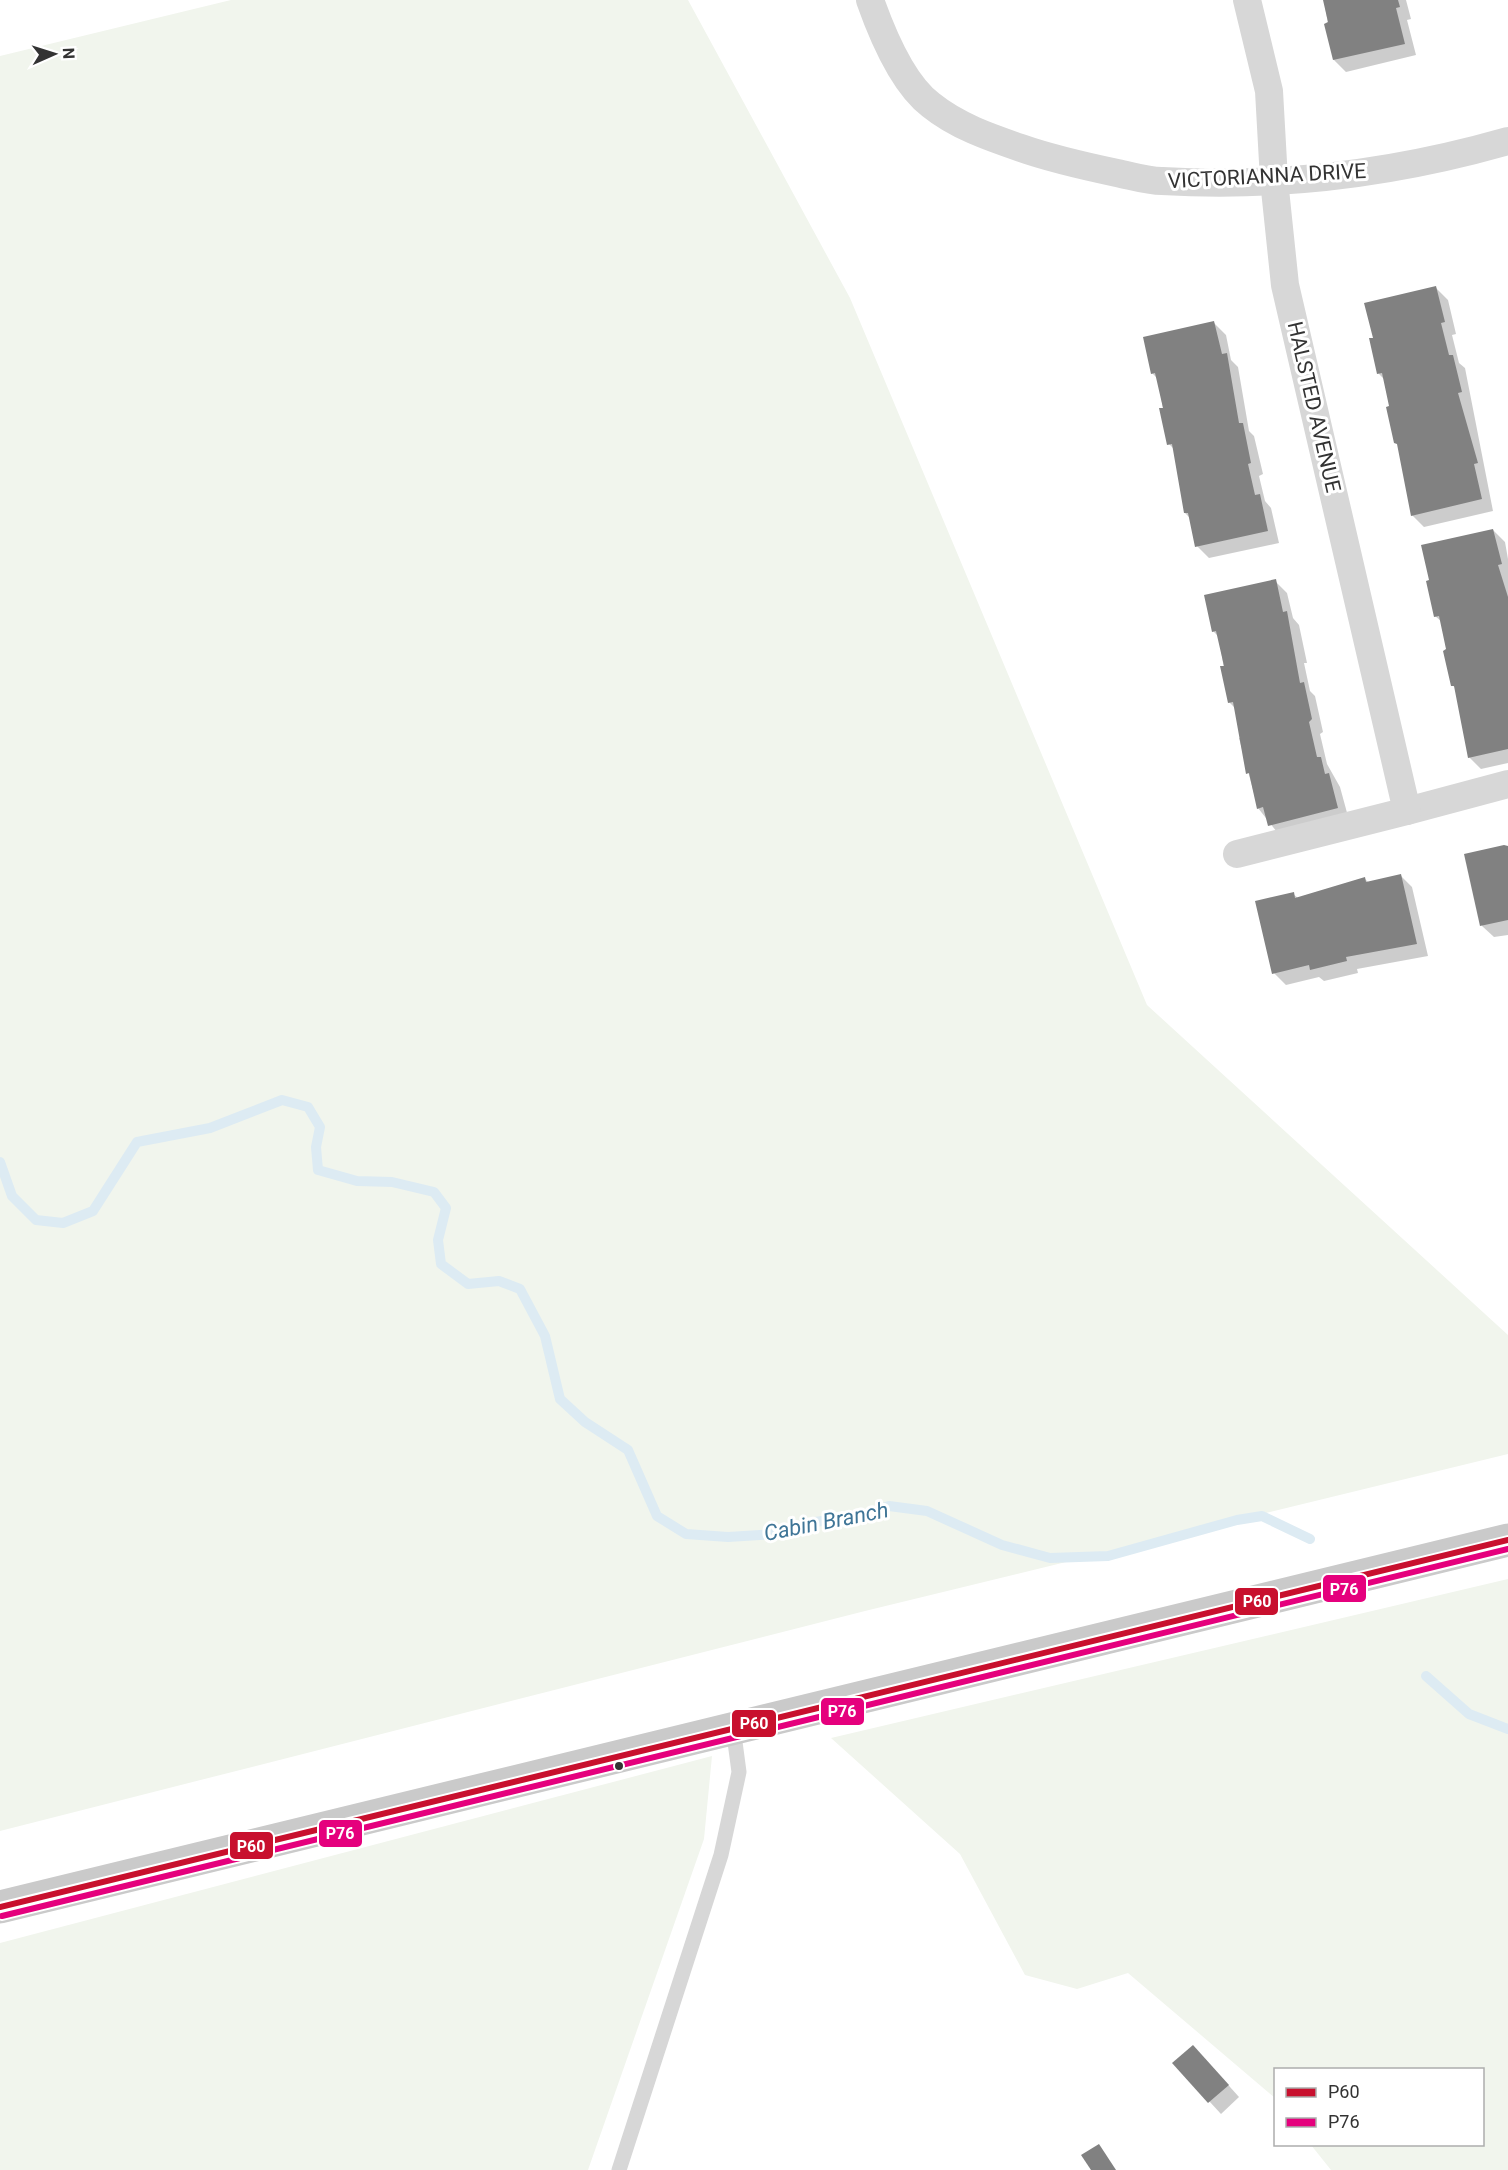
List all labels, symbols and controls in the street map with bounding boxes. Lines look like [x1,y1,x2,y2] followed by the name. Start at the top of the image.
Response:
[24,24,84,84] north arrow
[59,47,78,59] text: N
[1167,159,1367,193] street label: VICTORIANNA DRIVE
[1283,319,1345,495] street label: HALSTED AVENUE
[762,1497,890,1546] water label: Cabin Branch
[1322,1574,1367,1603] line badge: P76
[1330,1580,1358,1599] text: P76
[1234,1587,1279,1616] line badge: P60
[1243,1592,1271,1611] text: P60
[820,1697,865,1726] line badge: P76
[828,1702,856,1721] text: P76
[731,1709,777,1738] line badge: P60
[740,1714,768,1733] text: P60
[613,1760,625,1772] unlabelled marker
[318,1819,363,1848] line badge: P76
[326,1824,354,1843] text: P76
[229,1831,274,1860] line badge: P60
[237,1837,265,1856] text: P60
[1274,2068,1484,2146] legend
[1328,2081,1360,2102] text: P60
[1328,2111,1360,2132] text: P76

